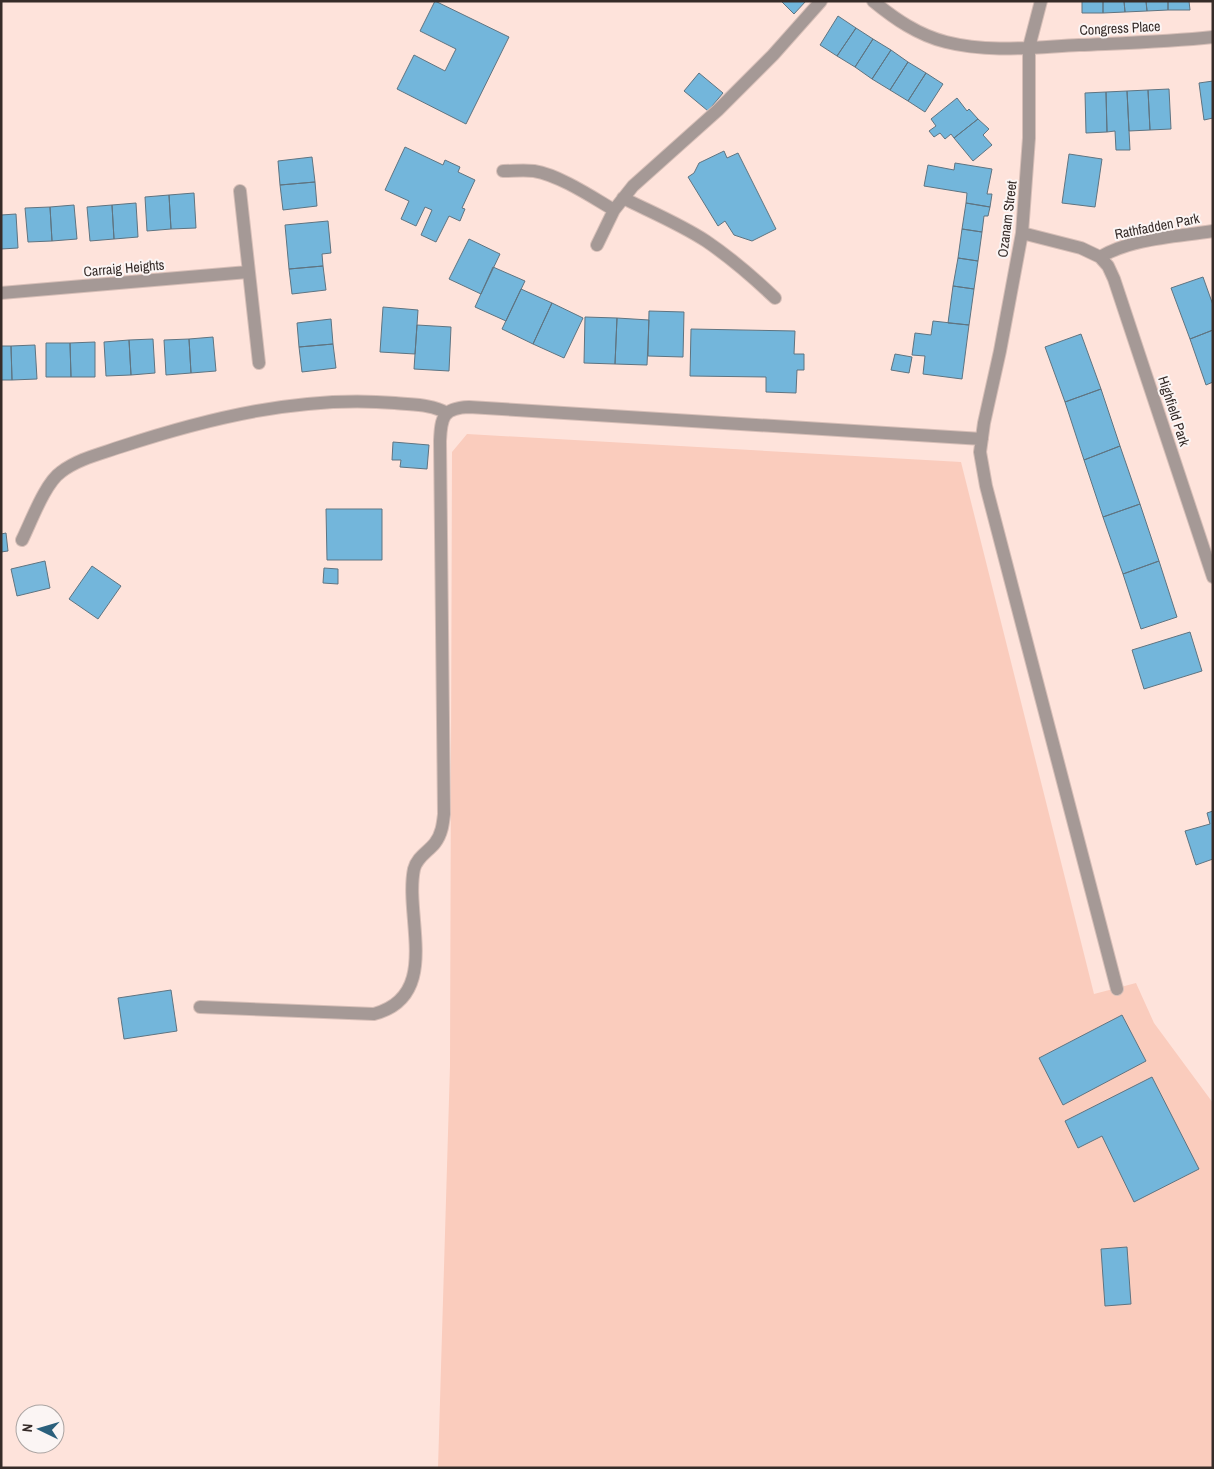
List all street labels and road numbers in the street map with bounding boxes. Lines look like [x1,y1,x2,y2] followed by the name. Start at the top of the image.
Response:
[1079,17,1161,39] street label: Congress Place
[993,180,1021,258] street label: Ozanam Street
[1113,209,1201,243] street label: Rathfadden Park
[83,255,165,280] street label: Carraig Heights
[1154,374,1194,449] street label: Highfield Park

